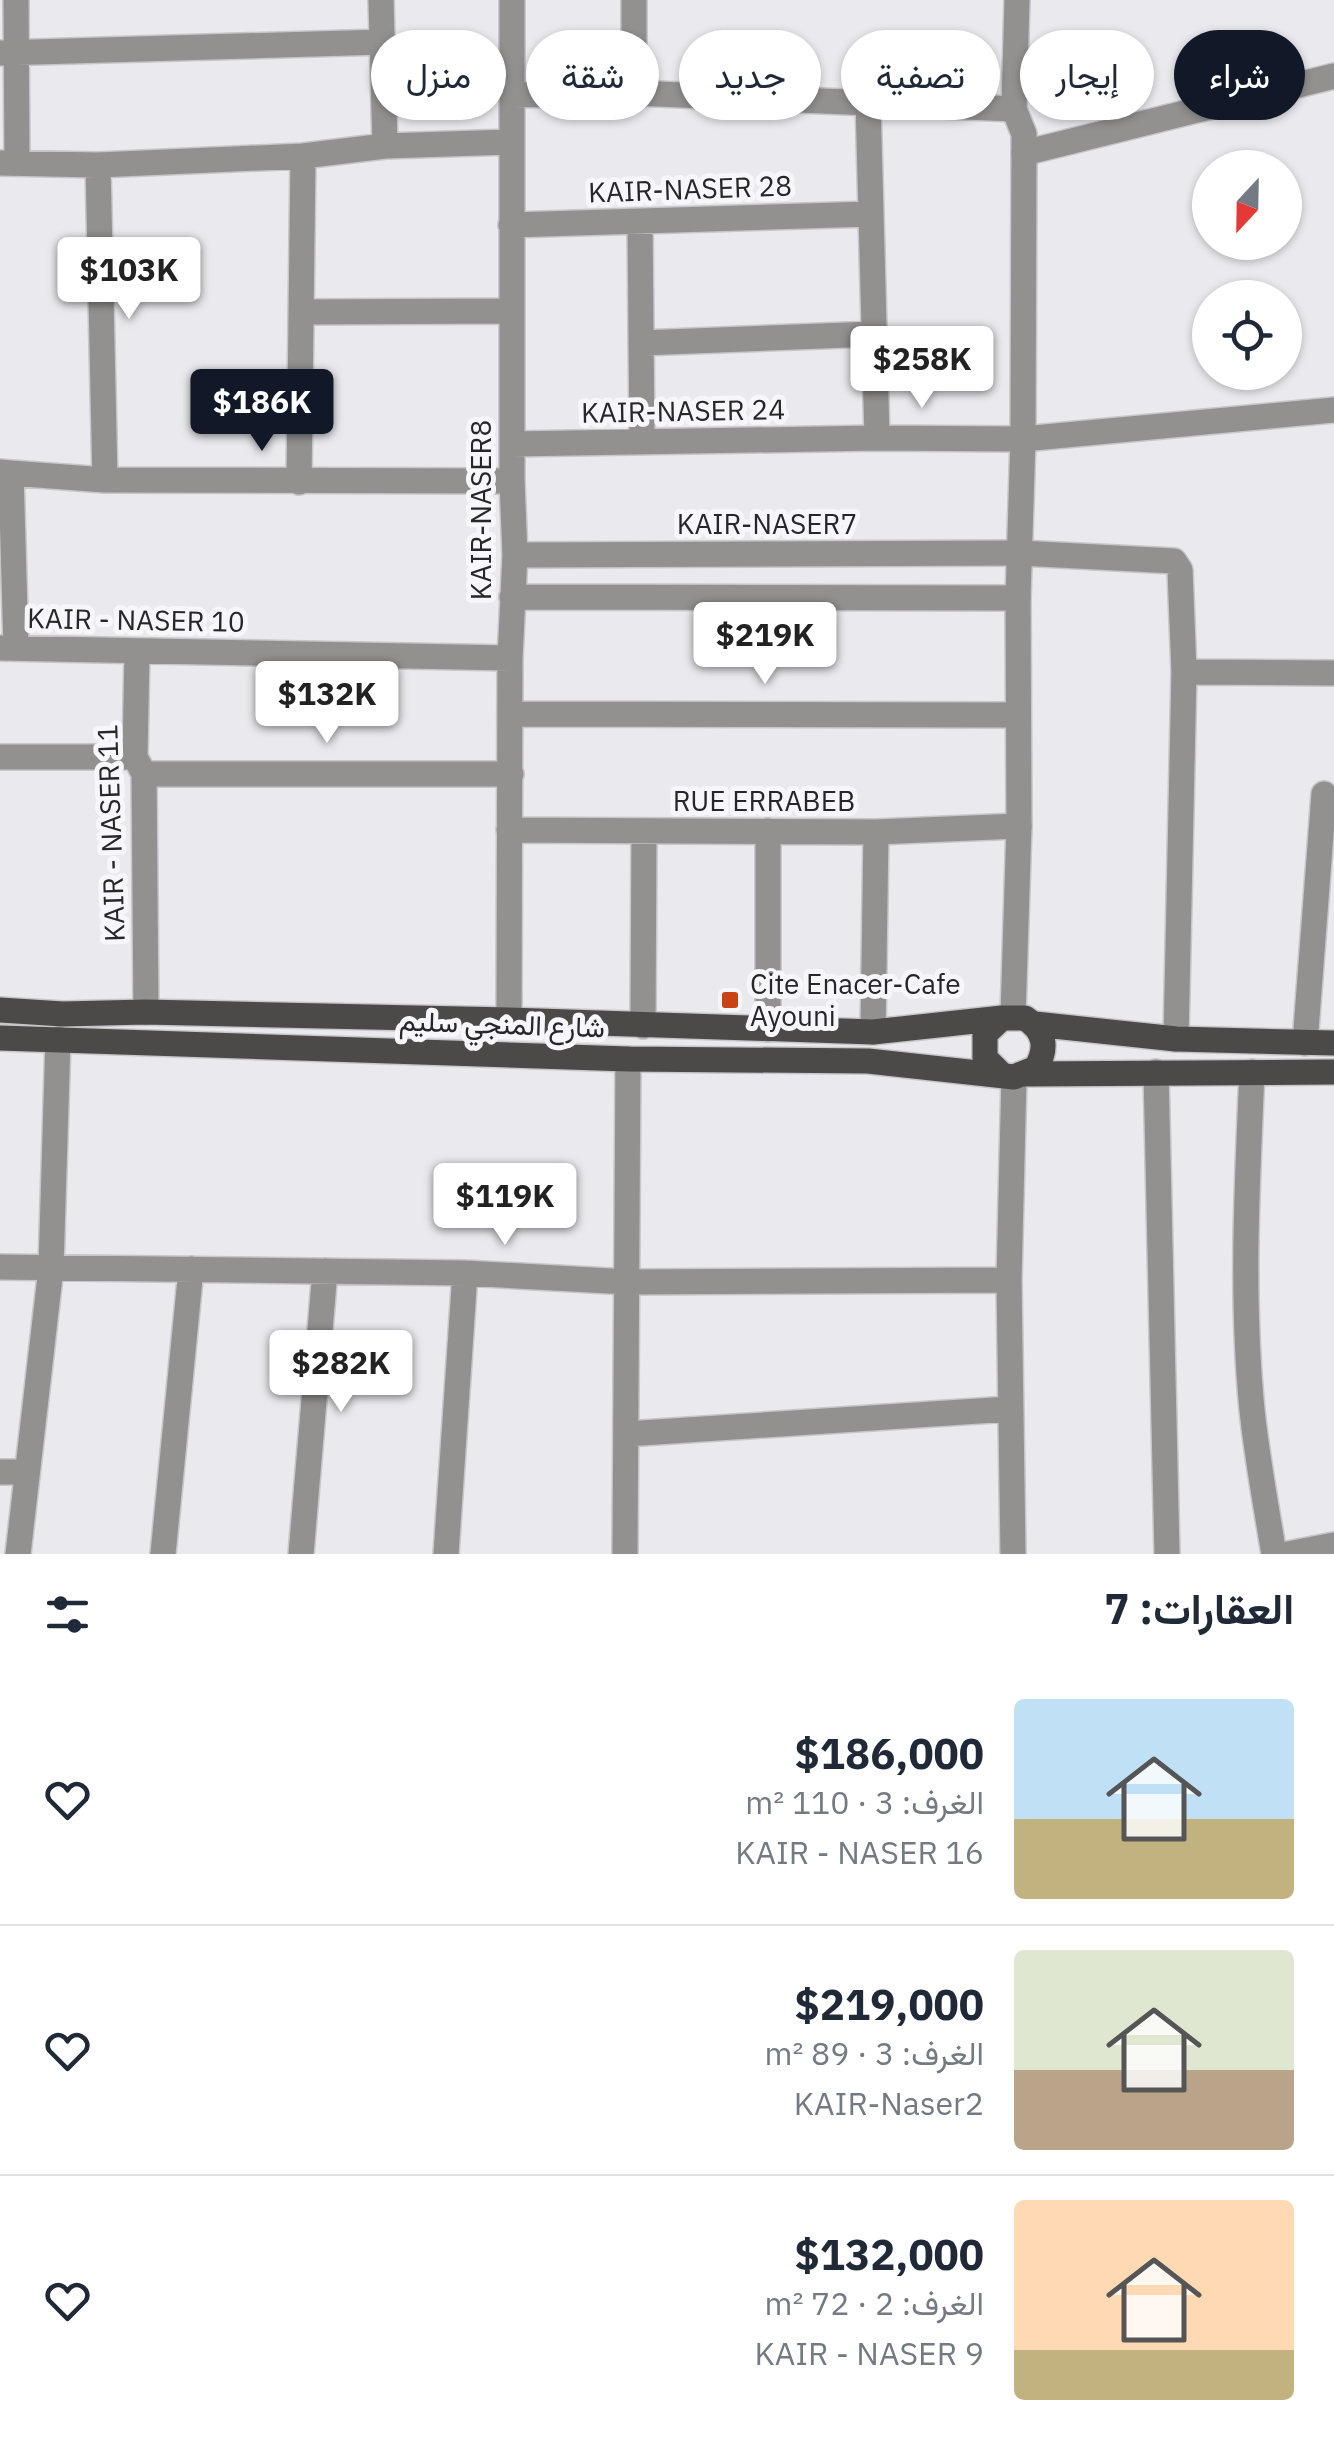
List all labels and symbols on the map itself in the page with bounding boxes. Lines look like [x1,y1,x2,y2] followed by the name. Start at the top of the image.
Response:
[1192,150,1302,260] north arrow
[587,166,793,211] street label: KAIR-NASER 28
[59,237,199,322] pin: $103K
[852,326,992,411] pin: $258K
[192,369,332,454] pin: $186K
[581,390,785,431] street label: KAIR-NASER 24
[462,420,499,600] street label: KAIR-NASER8
[677,505,857,542] street label: KAIR-NASER7
[27,599,245,640] street label: KAIR - NASER 10
[695,602,835,687] pin: $219K
[257,661,397,746] pin: $132K
[88,724,133,942] street label: KAIR - NASER 11
[673,782,855,819] street label: RUE ERRABEB
[750,965,961,1034] place label: Cite Enacer-Cafe Ayouni
[719,989,741,1011] marker: Cite Enacer-Cafe Ayouni
[398,1001,605,1051] street label: شارع المنجي سليم
[435,1163,575,1248] pin: $119K
[271,1330,411,1415] pin: $282K

